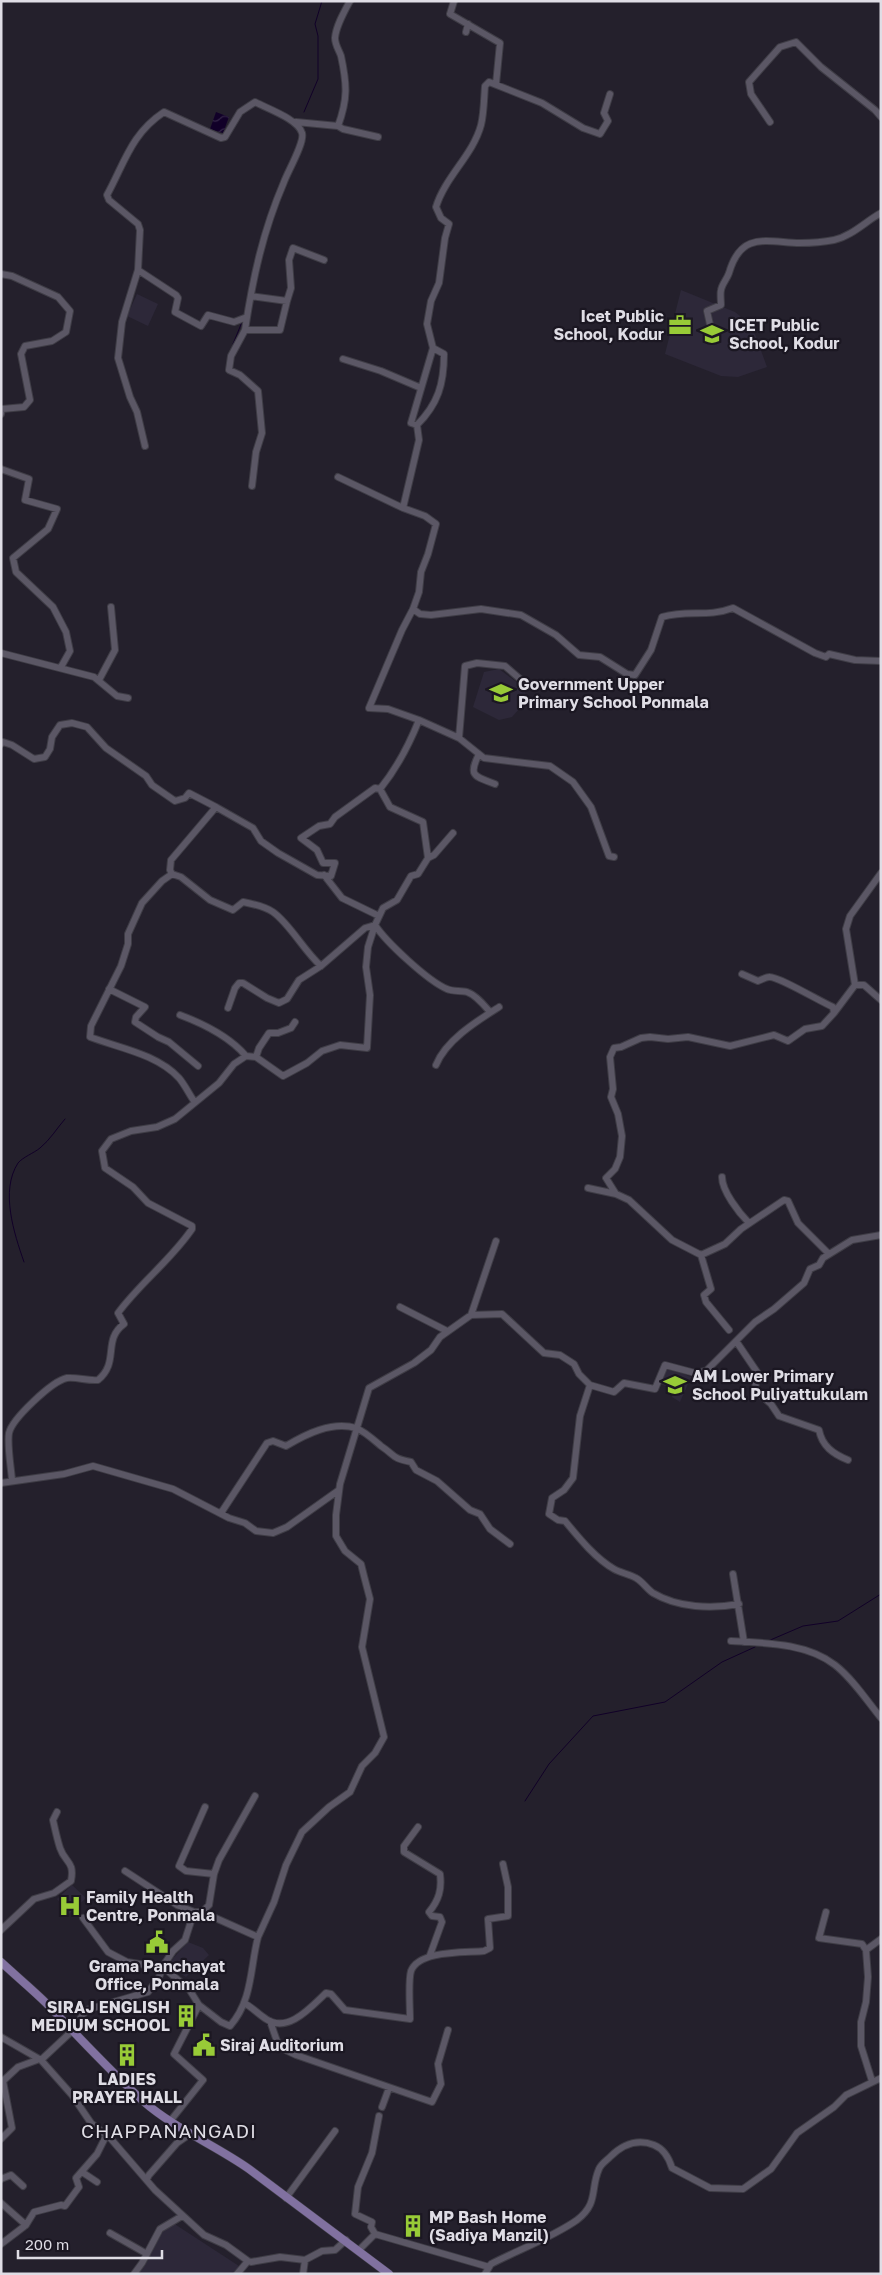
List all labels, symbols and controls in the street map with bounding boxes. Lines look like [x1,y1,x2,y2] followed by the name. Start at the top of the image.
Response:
[554,306,664,344] place label: Icet Public School, Kodur
[667,312,693,338] office icon: Icet Public School, Kodur
[729,315,839,353] place label: ICET Public School, Kodur
[699,321,725,347] school or university icon: ICET Public School, Kodur
[518,674,709,712] place label: Government Upper Primary School Ponmala
[488,680,514,706] school or university icon: Government Upper Primary School Ponmala
[692,1366,868,1404] place label: AM Lower Primary School Puliyattukulam
[662,1372,688,1398] school or university icon: AM Lower Primary School Puliyattukulam
[86,1887,215,1925] place label: Family Health Centre, Ponmala
[57,1893,83,1919] hospital icon: Family Health Centre, Ponmala
[144,1929,170,1955] public building icon: Grama Panchayat Office, Ponmala
[89,1956,225,1994] place label: Grama Panchayat Office, Ponmala
[31,1997,170,2035] place label: SIRAJ ENGLISH MEDIUM SCHOOL
[173,2003,199,2029] building icon: SIRAJ ENGLISH MEDIUM SCHOOL
[191,2032,217,2058] public building icon: Siraj Auditorium
[220,2035,344,2055] place label: Siraj Auditorium
[114,2042,140,2068] building icon: LADIES PRAYER HALL
[72,2069,182,2107] place label: LADIES PRAYER HALL
[81,2119,257,2142] district label: CHAPPANANGADI
[429,2207,549,2245] place label: MP Bash Home (Sadiya Manzil)
[400,2213,426,2239] building icon: MP Bash Home (Sadiya Manzil)
[18,2228,161,2260] scale bar
[25,2235,69,2253] text: 200 m

